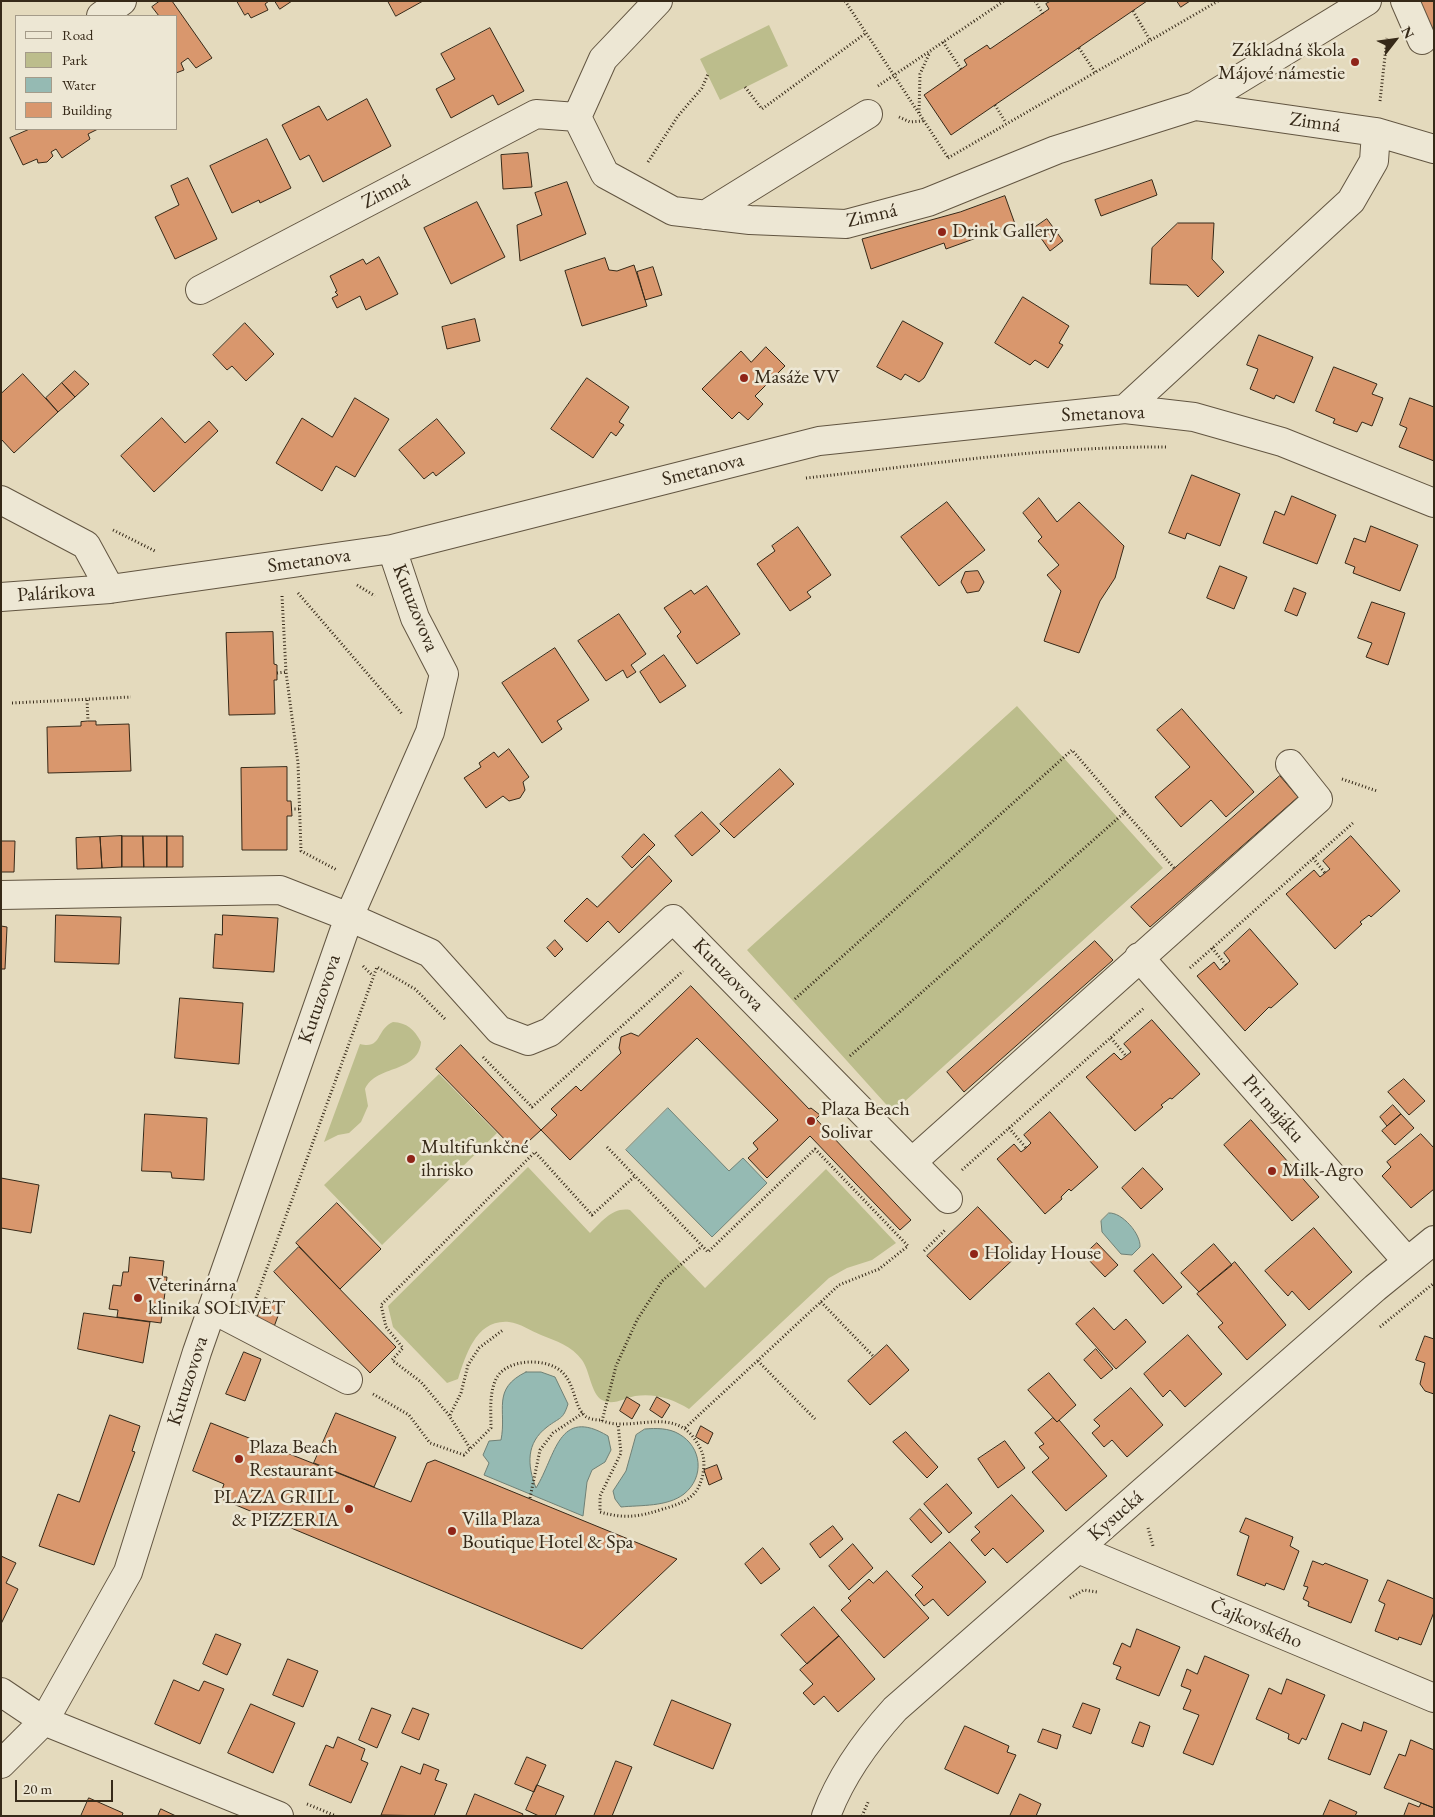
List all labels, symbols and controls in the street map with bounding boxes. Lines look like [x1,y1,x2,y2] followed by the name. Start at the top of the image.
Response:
[15,15,178,130] legend
[1370,15,1420,65] north arrow
[1397,23,1419,42] text: N
[62,25,93,44] text: Road
[1218,39,1345,86] place label: Základná škola Májové námestie
[62,50,88,69] text: Park
[1349,56,1361,68] marker: Základná škola Májové námestie
[62,75,96,94] text: Water
[62,100,112,119] text: Building
[1288,108,1342,138] street label: Zimná
[358,169,414,215] street label: Zimná
[844,199,900,233] street label: Zimná
[952,220,1058,244] place label: Drink Gallery
[936,226,948,238] marker: Drink Gallery
[754,366,840,390] place label: Masáže VV
[738,372,750,384] marker: Masáže VV
[1061,401,1145,427] street label: Smetanova
[660,448,746,492] street label: Smetanova
[266,543,352,579] street label: Smetanova
[387,561,443,655] street label: Kutuzovova
[16,578,96,608] street label: Palárikova
[687,933,769,1017] street label: Kutuzovova
[294,951,346,1047] street label: Kutuzovova
[1237,1070,1309,1148] street label: Pri majáku
[821,1098,910,1145] place label: Plaza Beach Solivar
[805,1115,817,1127] marker: Plaza Beach Solivar
[421,1136,529,1183] place label: Multifunkčné ihrisko
[405,1153,417,1165] marker: Multifunkčné ihrisko
[1282,1159,1364,1183] place label: Milk-Agro
[1266,1165,1278,1177] marker: Milk-Agro
[984,1242,1101,1266] place label: Holiday House
[968,1248,980,1260] marker: Holiday House
[148,1274,285,1321] place label: Veterinárna klinika SOLIVET
[132,1292,144,1304] marker: Veterinárna klinika SOLIVET
[162,1333,214,1429] street label: Kutuzovova
[249,1436,338,1483] place label: Plaza Beach Restaurant
[233,1453,245,1465] marker: Plaza Beach Restaurant
[214,1486,339,1533] place label: PLAZA GRILL & PIZZERIA
[1084,1486,1148,1546] street label: Kysucká
[343,1503,355,1515] marker: PLAZA GRILL & PIZZERIA
[462,1508,633,1555] place label: Villa Plaza Boutique Hotel & Spa
[446,1525,458,1537] marker: Villa Plaza Boutique Hotel & Spa
[1206,1594,1306,1654] street label: Čajkovského
[18,1770,115,1802] scale bar
[23,1779,52,1798] text: 20 m

